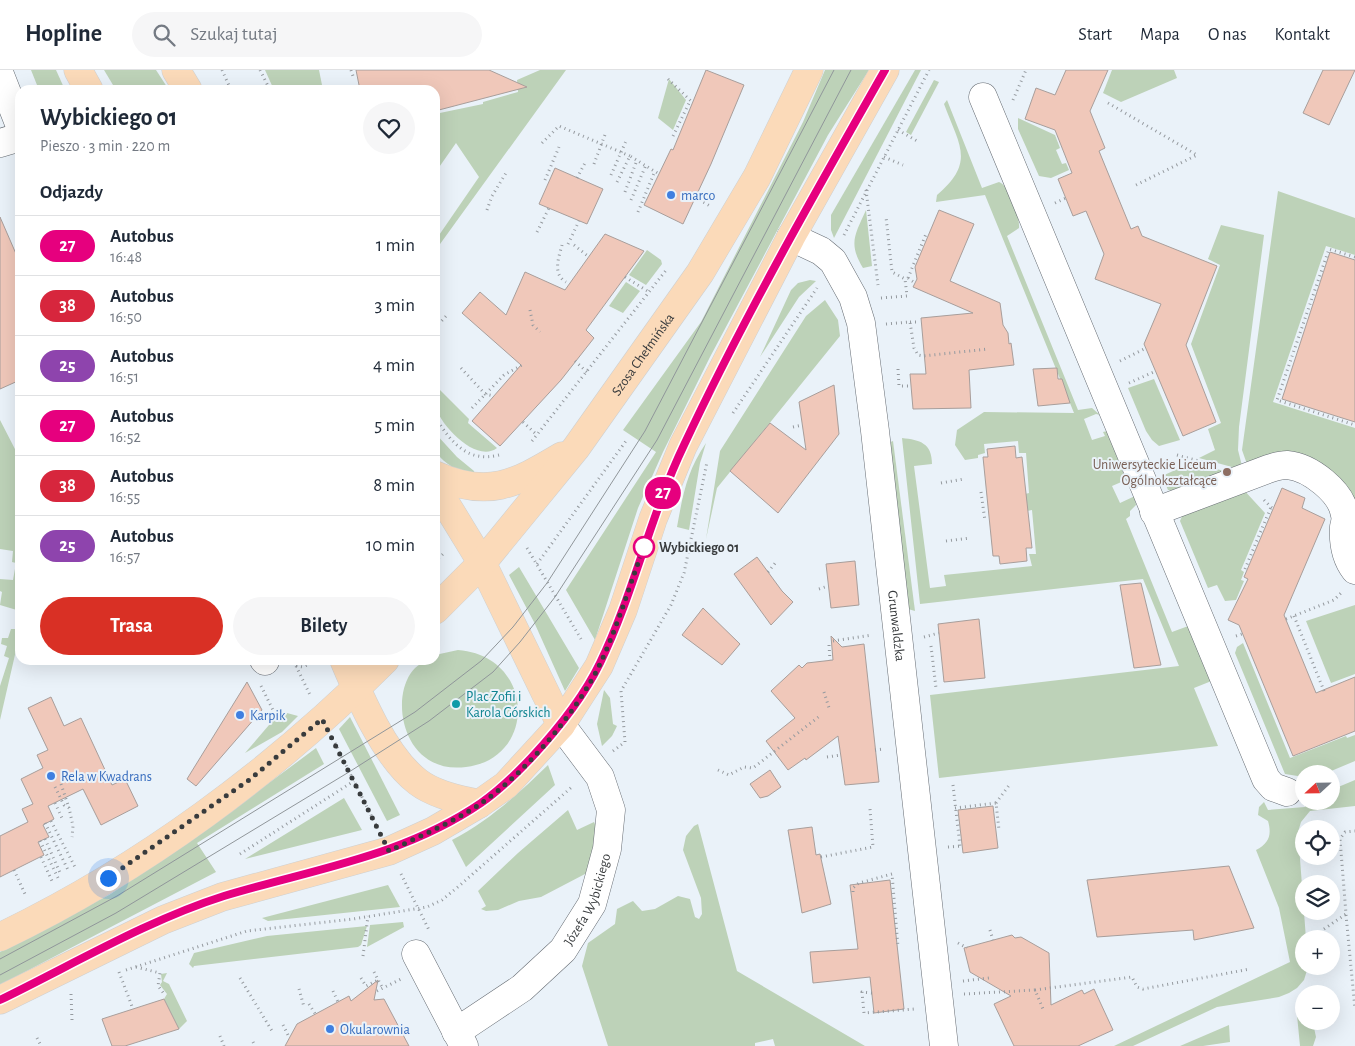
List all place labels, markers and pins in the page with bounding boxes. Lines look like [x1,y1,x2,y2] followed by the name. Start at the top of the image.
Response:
[665,189,677,201] marker: marco
[681,189,715,203] place label: marco
[1093,458,1217,488] place label: Uniwersyteckie Liceum Ogólnokształcące
[1221,466,1233,478] marker: Uniwersyteckie Liceum Ogólnokształcące
[633,536,655,558] marker: Wybickiego 01
[659,541,739,555] place label: Wybickiego 01
[466,690,550,720] place label: Plac Zofii i Karola Górskich
[450,698,462,710] marker: Plac Zofii i Karola Górskich
[234,709,246,721] marker: Karpik
[250,709,286,723] place label: Karpik
[45,770,57,782] marker: Rela w Kwadrans
[61,770,152,784] place label: Rela w Kwadrans
[324,1023,336,1035] marker: Okularownia
[340,1023,410,1037] place label: Okularownia

